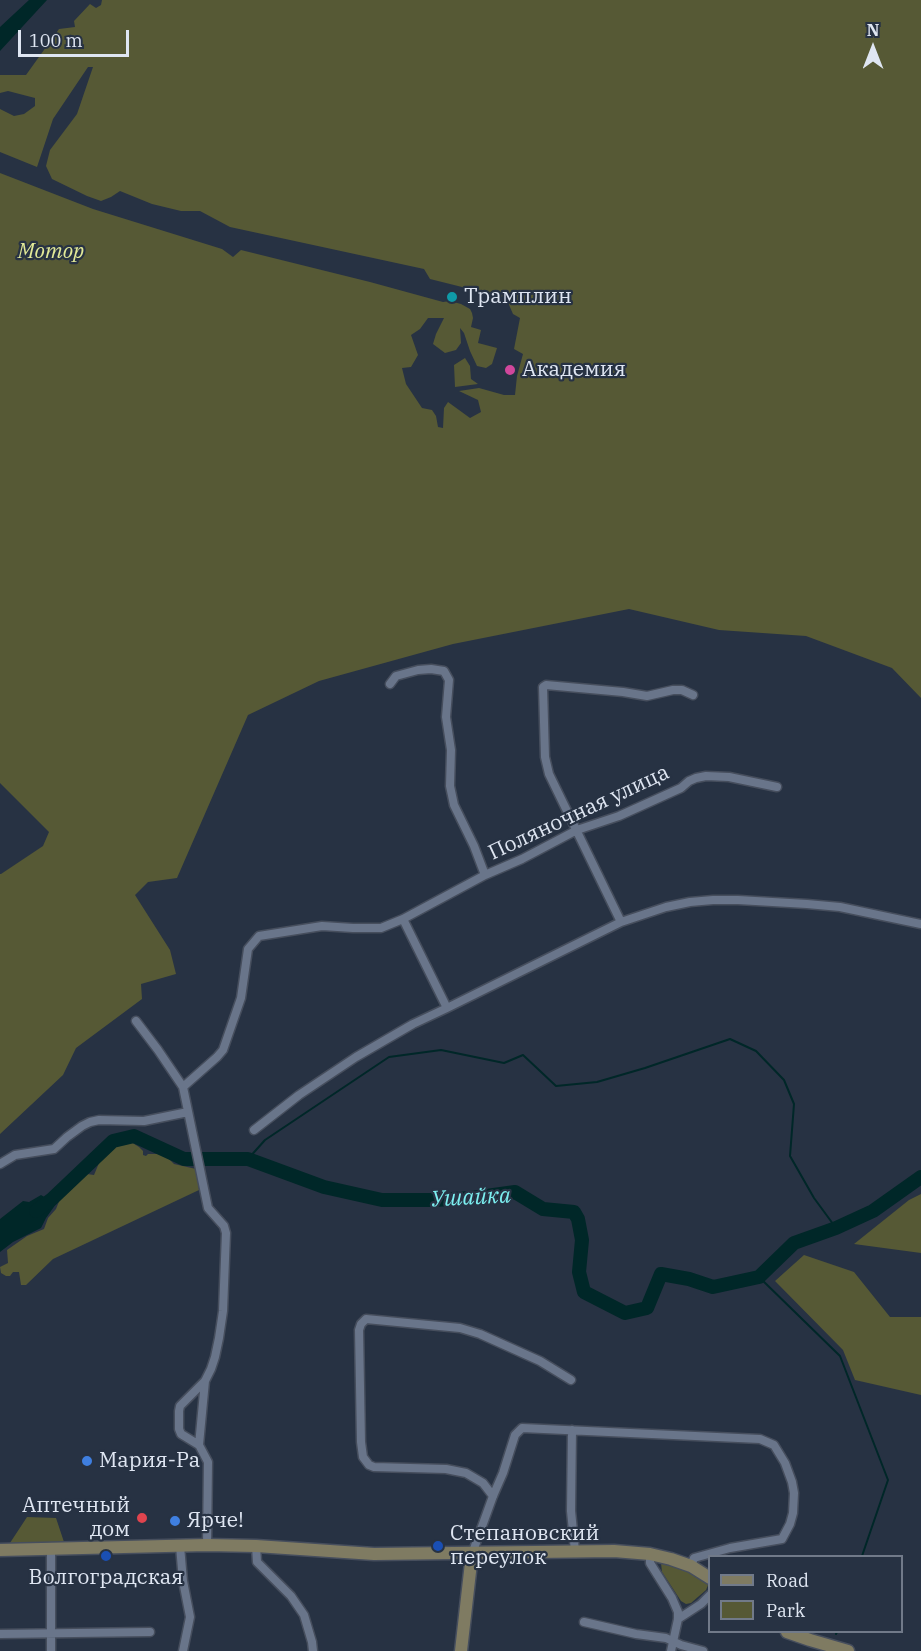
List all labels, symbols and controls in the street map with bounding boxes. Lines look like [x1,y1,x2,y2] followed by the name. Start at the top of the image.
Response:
[21,18,132,56] scale bar
[843,18,903,78] north arrow
[867,20,879,40] text: N
[29,29,83,52] text: 100 m
[18,239,84,265] park label: Мотор
[464,284,572,310] place label: Трамплин
[445,290,459,304] marker: Трамплин
[522,357,626,383] place label: Академия
[503,363,517,377] marker: Академия
[485,760,673,866] street label: Поляночная улица
[431,1183,511,1213] water label: Ушайка
[99,1448,200,1474] place label: Мария-Ра
[80,1454,94,1468] marker: Мария-Ра
[22,1493,130,1543] place label: Аптечный дом
[187,1508,244,1534] place label: Ярче!
[135,1511,149,1525] marker: Аптечный дом
[168,1514,182,1528] marker: Ярче!
[450,1521,599,1571] place label: Степановский переулок
[431,1539,445,1553] marker: Степановский переулок
[99,1549,113,1563] marker: Волгоградская
[708,1555,903,1633] legend
[29,1565,183,1591] place label: Волгоградская
[766,1569,809,1592] text: Road
[766,1599,805,1622] text: Park

